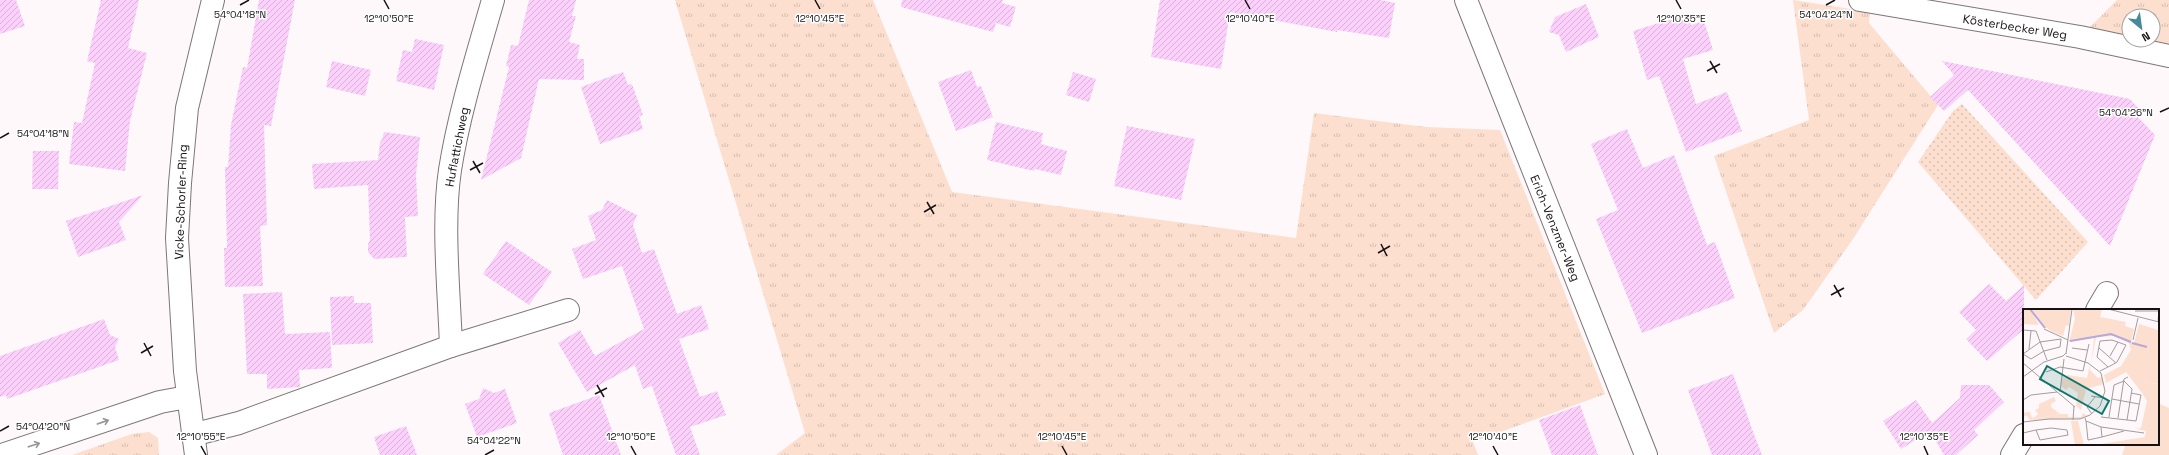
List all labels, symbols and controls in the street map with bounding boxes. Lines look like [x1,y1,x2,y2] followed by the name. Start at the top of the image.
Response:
[214,8,266,21] text: 54°04'18"N
[1799,8,1853,21] text: 54°04'24"N
[2121,8,2161,48] north arrow
[1962,11,2068,43] street label: Kösterbecker Weg
[364,12,414,25] text: 12°10'50"E
[796,12,845,25] text: 12°10'45"E
[1225,12,1275,25] text: 12°10'40"E
[1656,12,1706,25] text: 12°10'35"E
[2139,29,2152,45] text: N
[441,106,473,188] street label: Huflattichweg
[2099,106,2153,119] text: 54°04'26"N
[17,127,69,140] text: 54°04'18"N
[171,144,191,260] street label: Vicke-Schorler-Ring
[1526,172,1584,284] street label: Erich-Venzmer-Weg
[2023,309,2159,445] inset map
[96,418,109,425] one-way arrow
[16,420,70,433] text: 54°04'20"N
[177,430,226,443] text: 12°10'55"E
[606,430,656,443] text: 12°10'50"E
[1038,430,1087,443] text: 12°10'45"E
[1468,430,1518,443] text: 12°10'40"E
[1899,430,1949,443] text: 12°10'35"E
[467,434,521,447] text: 54°04'22"N
[27,440,39,448] one-way arrow

